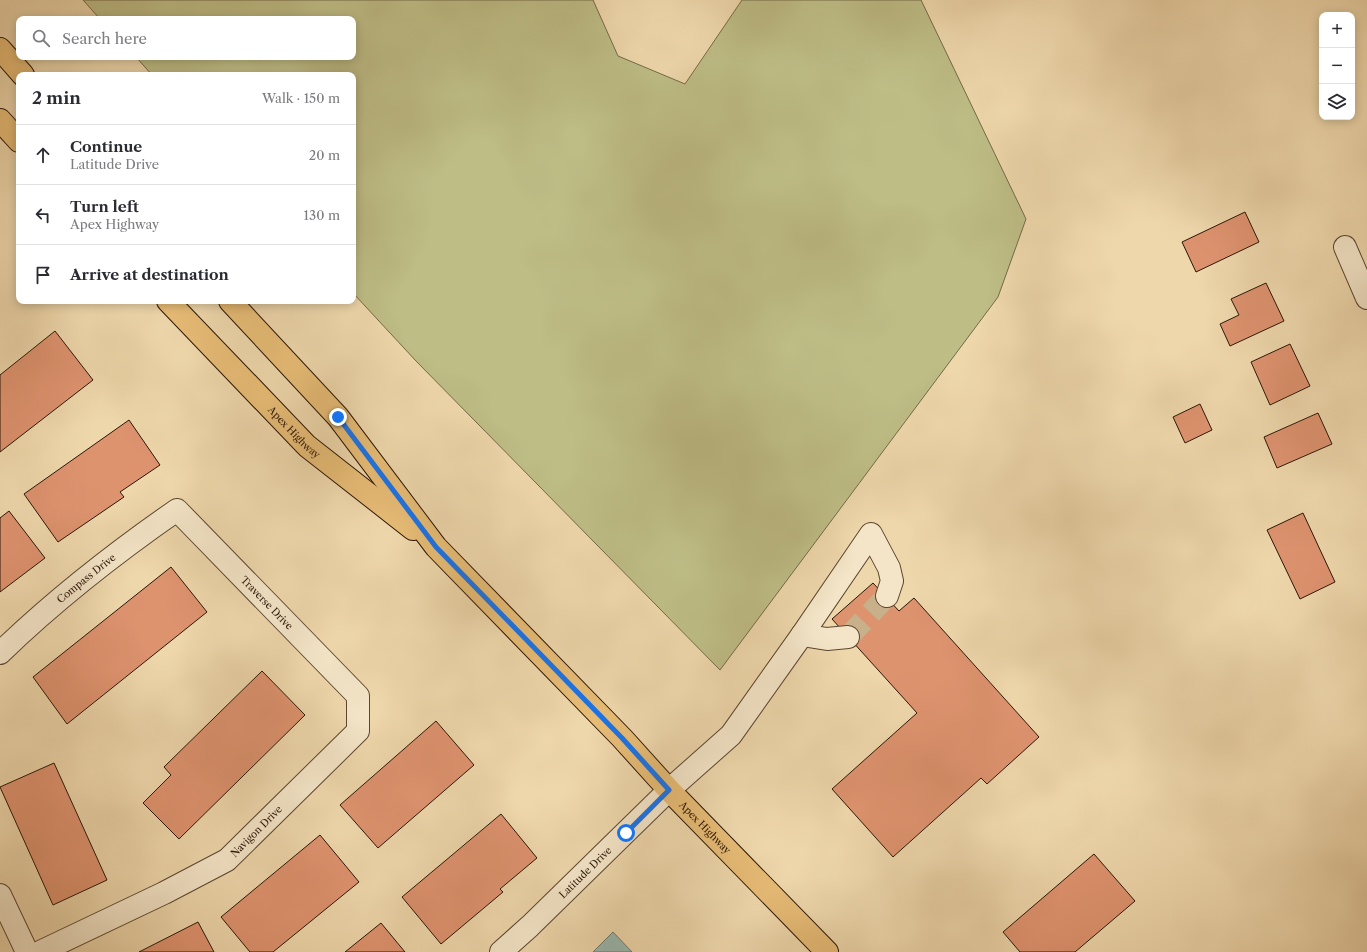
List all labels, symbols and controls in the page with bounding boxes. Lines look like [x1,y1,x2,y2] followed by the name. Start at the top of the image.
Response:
[1319,12,1355,120] map controls
[1319,12,1355,48] button: +
[16,16,356,60] search box
[30,27,52,49] icon: search
[62,29,147,48] text: Search here
[1319,48,1355,84] button: −
[1319,84,1355,120] button: layers
[32,88,81,108] text: 2 min
[262,90,340,106] text: Walk · 150 m
[70,137,142,156] text: Continue
[32,144,54,166] icon: ahead
[309,147,340,163] text: 20 m
[70,156,159,172] text: Latitude Drive
[70,197,139,216] text: Turn left
[32,204,54,226] icon: left
[304,207,340,223] text: 130 m
[70,216,159,232] text: Apex Highway
[32,264,54,286] icon: arrive
[70,265,229,284] text: Arrive at destination
[264,403,323,461] street label: Apex Highway
[329,408,347,426] route end
[54,551,119,606] street label: Compass Drive
[238,573,296,633] street label: Traverse Drive
[676,798,734,857] street label: Apex Highway
[228,803,285,860] street label: Navigon Drive
[617,824,635,842] route start
[556,844,615,901] street label: Latitude Drive

